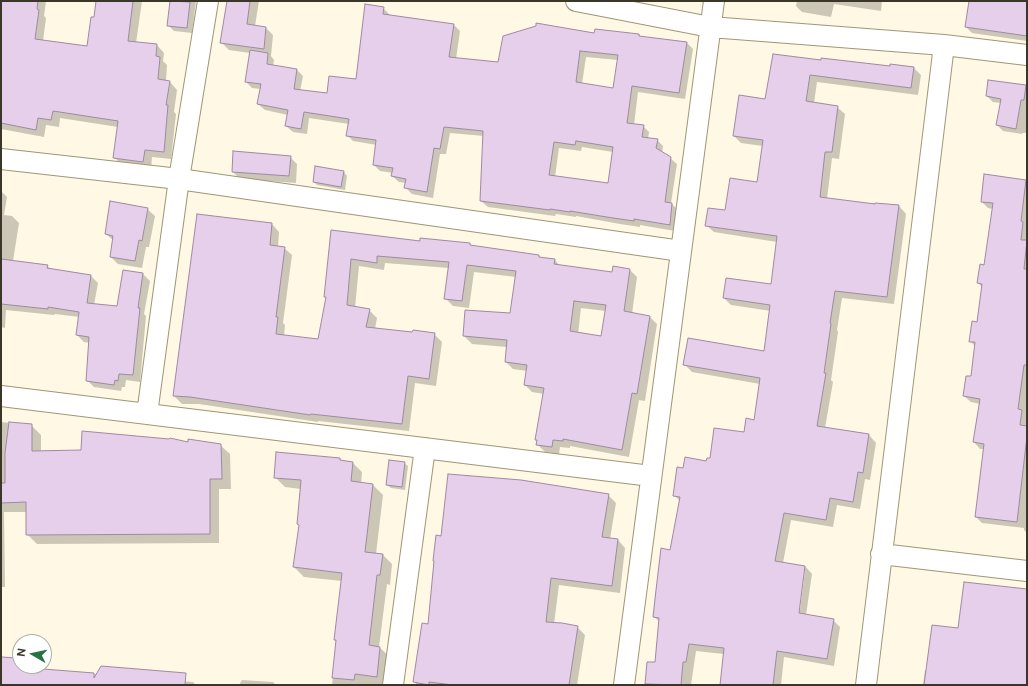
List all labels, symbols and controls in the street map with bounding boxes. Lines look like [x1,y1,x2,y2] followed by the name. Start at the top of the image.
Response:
[12,634,52,674] north arrow
[15,647,28,657] text: N

